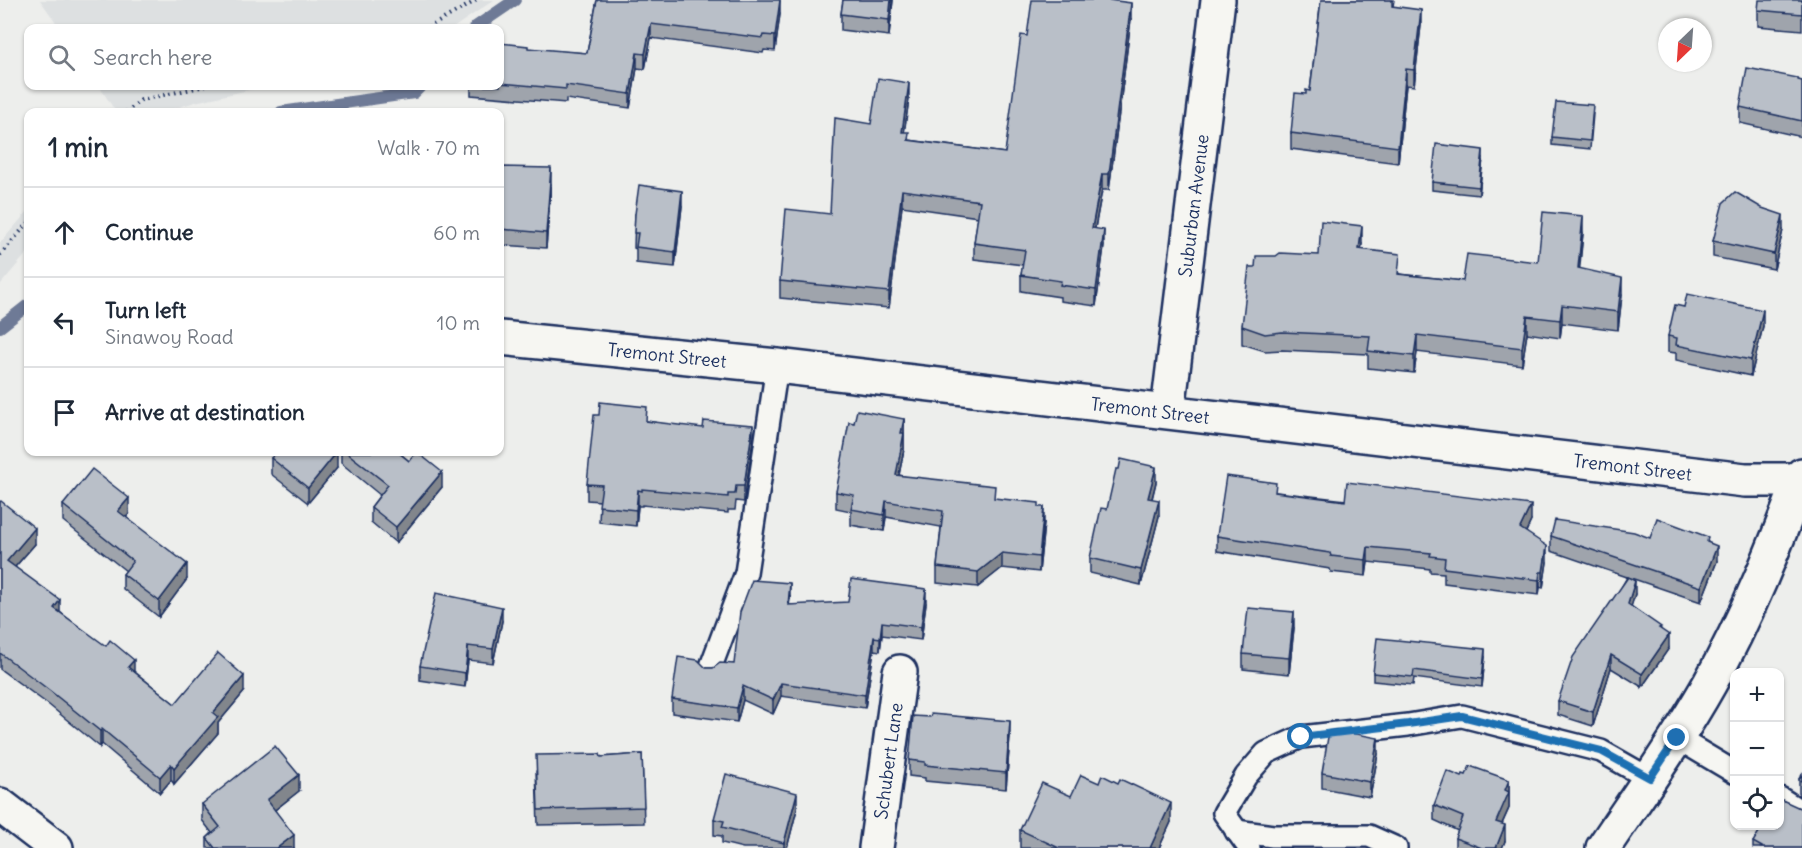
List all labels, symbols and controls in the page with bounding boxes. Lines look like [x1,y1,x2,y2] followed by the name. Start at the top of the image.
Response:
[1658,18,1712,72] north arrow
[24,24,504,90] search box
[45,41,78,74] icon: search
[93,43,212,71] text: Search here
[48,131,108,164] text: 1 min
[1173,133,1213,278] street label: Suburban Avenue
[377,135,480,160] text: Walk · 70 m
[48,216,81,249] icon: ahead
[105,218,194,246] text: Continue
[433,220,480,245] text: 60 m
[105,296,186,324] text: Turn left
[48,306,81,339] icon: left
[437,310,480,335] text: 10 m
[105,324,234,349] text: Sinawoy Road
[607,337,728,372] street label: Tremont Street
[1089,392,1211,428] street label: Tremont Street
[48,396,81,429] icon: arrive
[105,398,305,426] text: Arrive at destination
[1572,448,1693,485] street label: Tremont Street
[1730,668,1784,830] map controls
[1730,668,1784,722] button: +
[869,701,907,821] street label: Schubert Lane
[1730,722,1784,776] button: −
[1287,723,1313,749] route start
[1663,724,1689,750] route end
[1730,776,1784,830] button: locate

